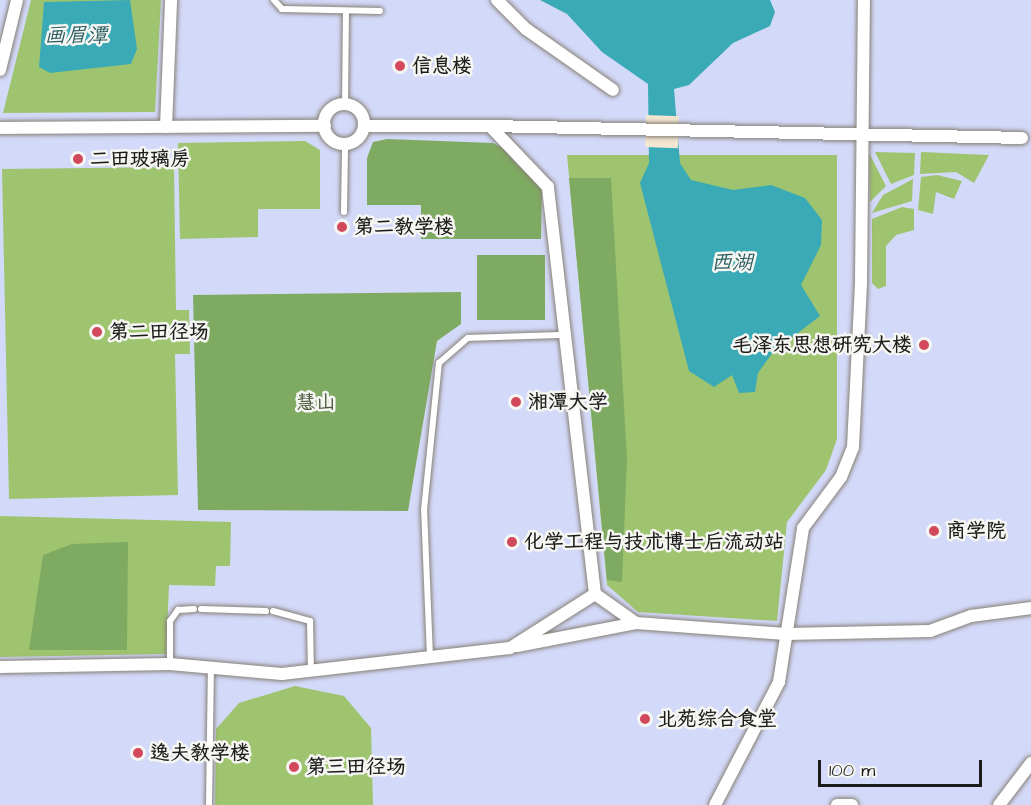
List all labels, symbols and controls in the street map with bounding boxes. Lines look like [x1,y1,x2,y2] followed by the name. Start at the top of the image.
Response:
[45,23,107,49] water label: 画眉潭
[412,54,472,78] place label: 信息楼
[393,59,407,73] marker: 信息楼
[90,147,190,171] place label: 二田玻璃房
[71,152,85,166] marker: 二田玻璃房
[354,215,454,239] place label: 第二教学楼
[335,220,349,234] marker: 第二教学楼
[711,250,753,276] water label: 西湖
[109,320,209,344] place label: 第二田径场
[90,325,104,339] marker: 第二田径场
[732,333,912,357] place label: 毛泽东思想研究大楼
[917,338,931,352] marker: 毛泽东思想研究大楼
[528,390,608,414] place label: 湘潭大学
[296,391,336,415] park label: 慧山
[509,395,523,409] marker: 湘潭大学
[946,519,1006,543] place label: 商学院
[927,524,941,538] marker: 商学院
[524,530,784,554] place label: 化学工程与技术博士后流动站
[505,535,519,549] marker: 化学工程与技术博士后流动站
[657,707,777,731] place label: 北苑综合食堂
[638,712,652,726] marker: 北苑综合食堂
[150,741,250,765] place label: 逸夫教学楼
[131,746,145,760] marker: 逸夫教学楼
[821,748,984,786] scale bar
[306,755,406,779] place label: 第三田径场
[829,758,875,783] text: 100 m
[287,760,301,774] marker: 第三田径场

